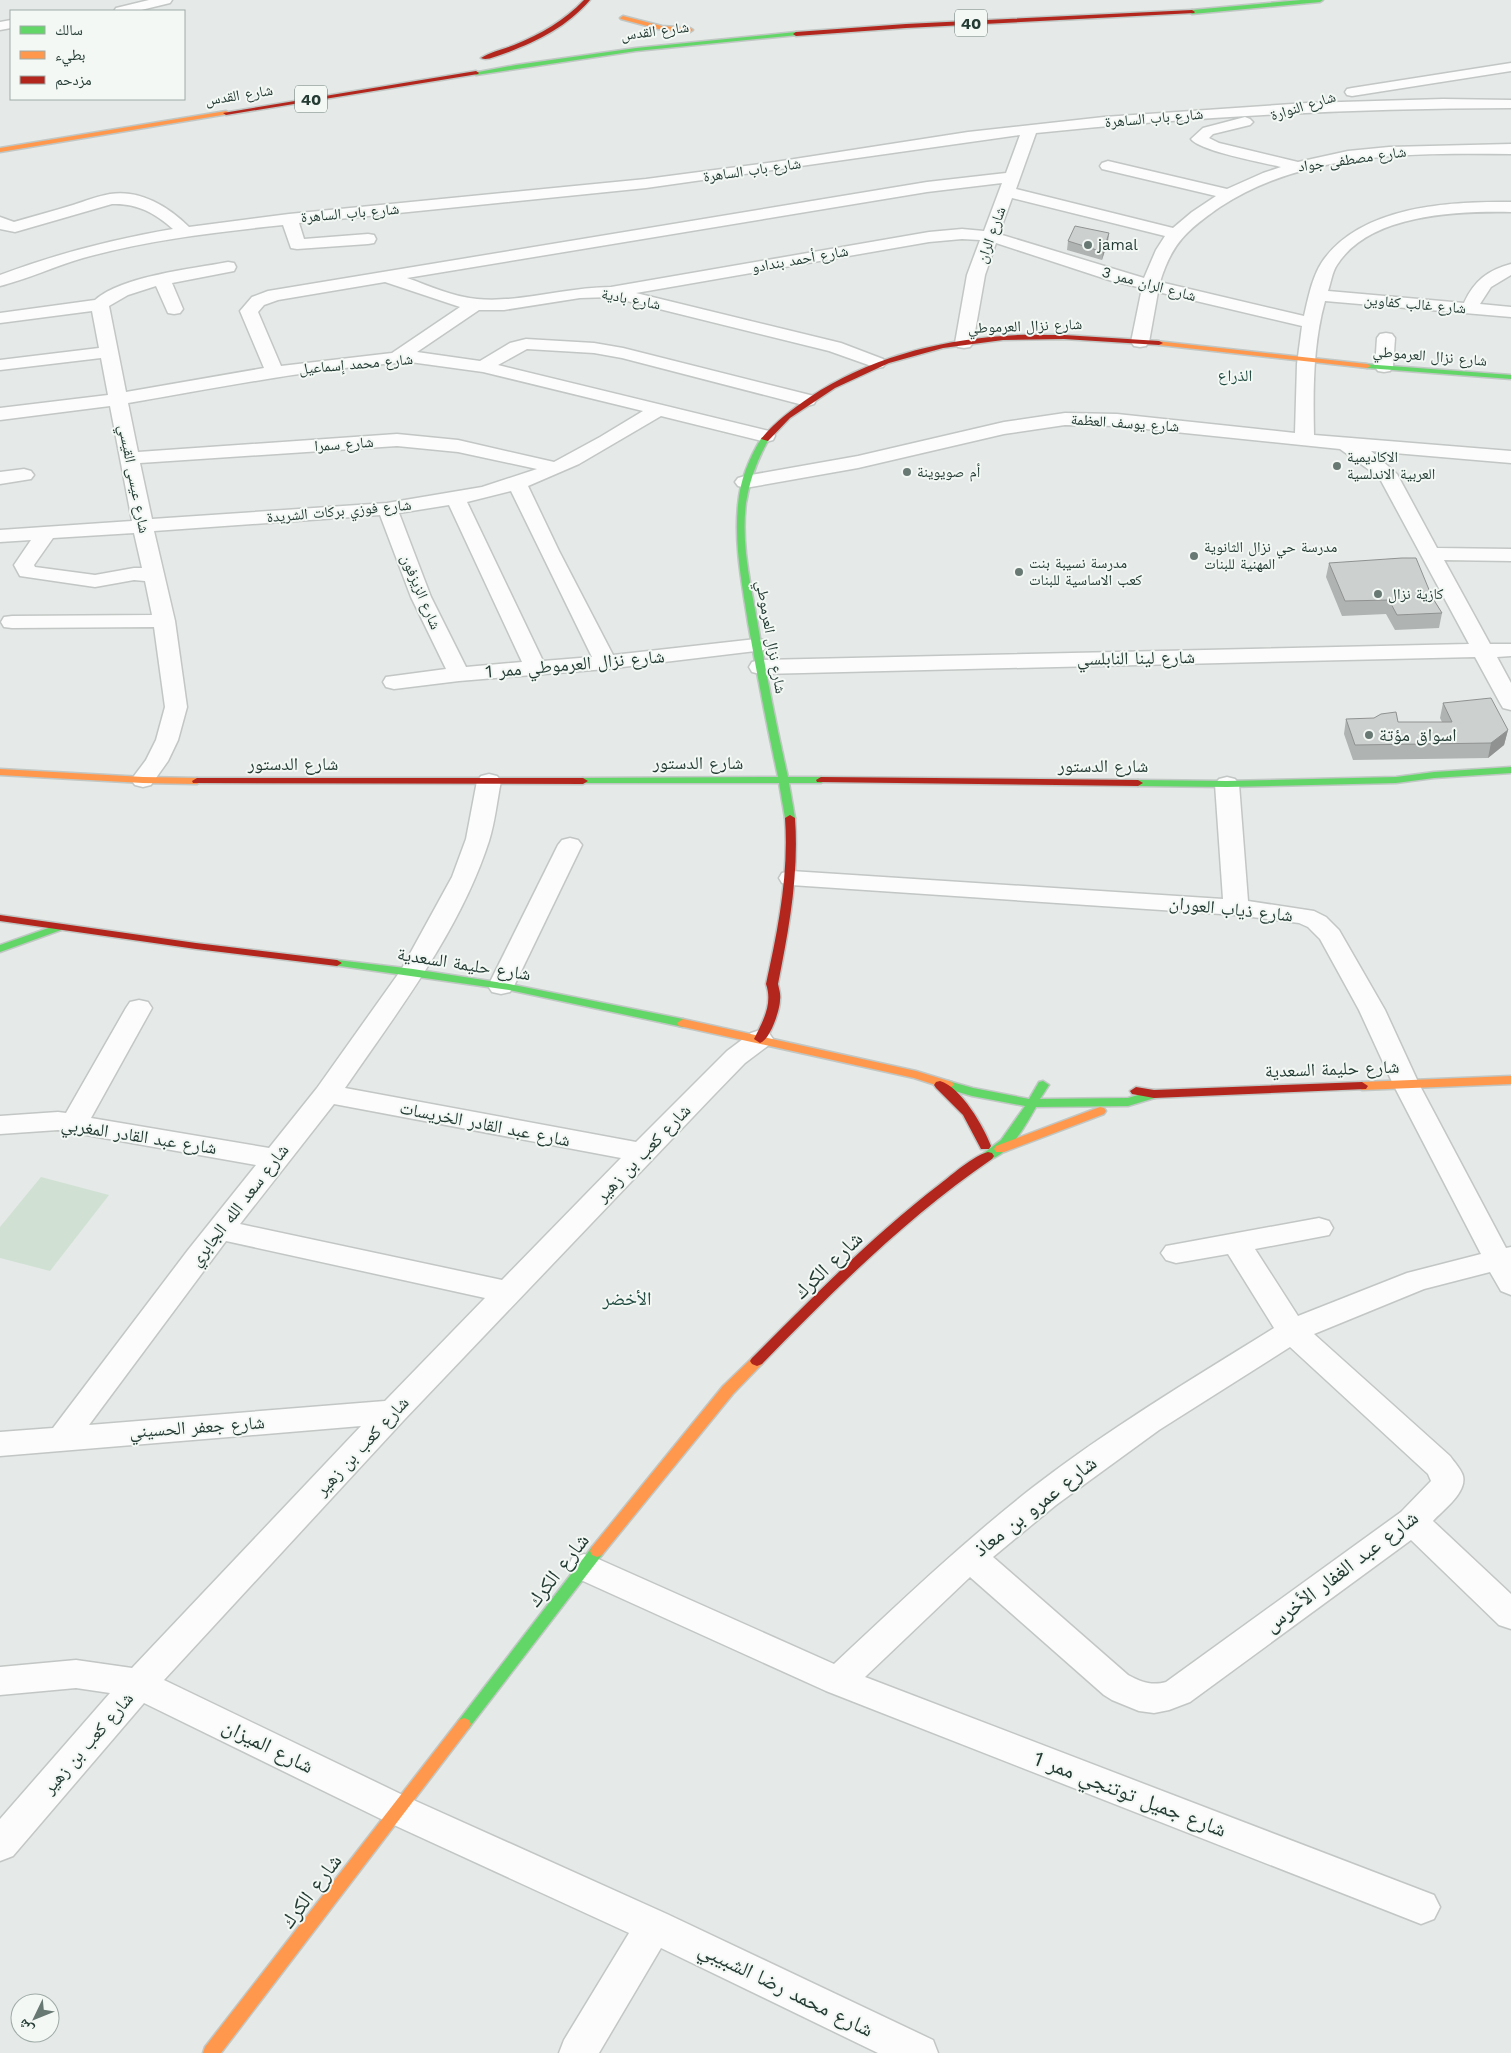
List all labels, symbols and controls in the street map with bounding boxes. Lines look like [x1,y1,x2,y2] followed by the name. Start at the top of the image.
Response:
[955,9,987,36] road number: 40
[10,10,185,100] legend
[620,18,690,45] street label: شارع القدس
[55,21,83,39] text: سالك
[55,46,85,67] text: بطيء
[55,71,92,90] text: مزدحم
[204,81,275,110] street label: شارع القدس
[295,86,327,112] road number: 40
[1268,88,1338,125] street label: شارع النوارة
[1104,105,1204,132] street label: شارع باب الساهرة
[1297,142,1408,176] street label: شارع مصطفى جواد
[702,154,802,187] street label: شارع باب الساهرة
[300,200,400,227] street label: شارع باب الساهرة
[972,204,1010,266] street label: شارع الران
[1096,236,1138,254] place label: jamal
[1082,239,1094,251] marker: jamal
[750,242,850,277] street label: شارع أحمد بندادو
[1100,263,1198,306] street label: شارع الران ممر 3
[600,284,662,315] street label: شارع بادية
[1363,291,1467,318] street label: شارع غالب كفاوين
[967,315,1083,340] street label: شارع نزال العرموطي
[1372,342,1488,373] street label: شارع نزال العرموطي
[298,350,414,379] street label: شارع محمد إسماعيل
[1218,366,1252,386] district label: الذراع
[1070,410,1180,437] street label: شارع يوسف العظمة
[112,423,153,535] street label: شارع عيسى القيسي
[314,433,374,456] street label: شارع سمرا
[1347,448,1435,483] place label: الاكاديمية العربية الاندلسية
[1331,460,1343,472] marker: الاكاديمية العربية الاندلسية
[917,463,980,482] place label: أم صويوينة
[901,466,913,478] marker: أم صويوينة
[266,496,412,529] street label: شارع فوزي بركات الشريدة
[1204,538,1337,573] place label: مدرسة حي نزال الثانوية المهنية للبنات
[1188,550,1200,562] marker: مدرسة حي نزال الثانوية المهنية للبنات
[396,552,445,633] street label: شارع الزيزفون
[1029,554,1142,589] place label: مدرسة نسيبة بنت كعب الاساسية للبنات
[1013,566,1025,578] marker: مدرسة نسيبة بنت كعب الاساسية للبنات
[749,579,790,696] street label: شارع نزال العرموطي
[1388,585,1444,604] place label: كازية نزال
[1372,588,1384,600] marker: كازية نزال
[485,645,666,686] street label: شارع نزال العرموطي ممر 1
[1077,646,1195,674] street label: شارع لينا النابلسي
[1379,724,1457,746] place label: اسواق مؤتة
[1363,729,1375,741] marker: اسواق مؤتة
[652,752,743,774] street label: شارع الدستور
[247,753,338,775] street label: شارع الدستور
[1057,755,1148,777] street label: شارع الدستور
[1168,892,1294,926] street label: شارع ذياب العوران
[396,943,532,985] street label: شارع حليمة السعدية
[1264,1056,1400,1082] street label: شارع حليمة السعدية
[398,1097,572,1151] street label: شارع عبد القادر الخريسات
[590,1099,695,1207] street label: شارع كعب بن زهير
[59,1113,218,1163] street label: شارع عبد القادر المغربي
[184,1139,296,1273] street label: شارع سعد الله الجابري
[788,1226,868,1304] street label: شارع الكرك
[602,1287,651,1310] district label: الأخضر
[310,1392,414,1501] street label: شارع كعب بن زهير
[129,1411,266,1446] street label: شارع جعفر الحسيني
[968,1450,1102,1562] street label: شارع عمرو بن معاذ
[1259,1504,1423,1638] street label: شارع عبد الغفار الأخرس
[521,1528,595,1612] street label: شارع الكرك
[37,1688,138,1799] street label: شارع كعب بن زهير
[218,1713,318,1779] street label: شارع الميزان
[1029,1745,1230,1846] street label: شارع جميل توتنجي ممر 1
[275,1849,347,1933] street label: شارع الكرك
[693,1935,878,2046] street label: شارع محمد رضا الشبيبي
[10,1993,60,2043] north arrow
[14,2015,37,2038] text: ش

